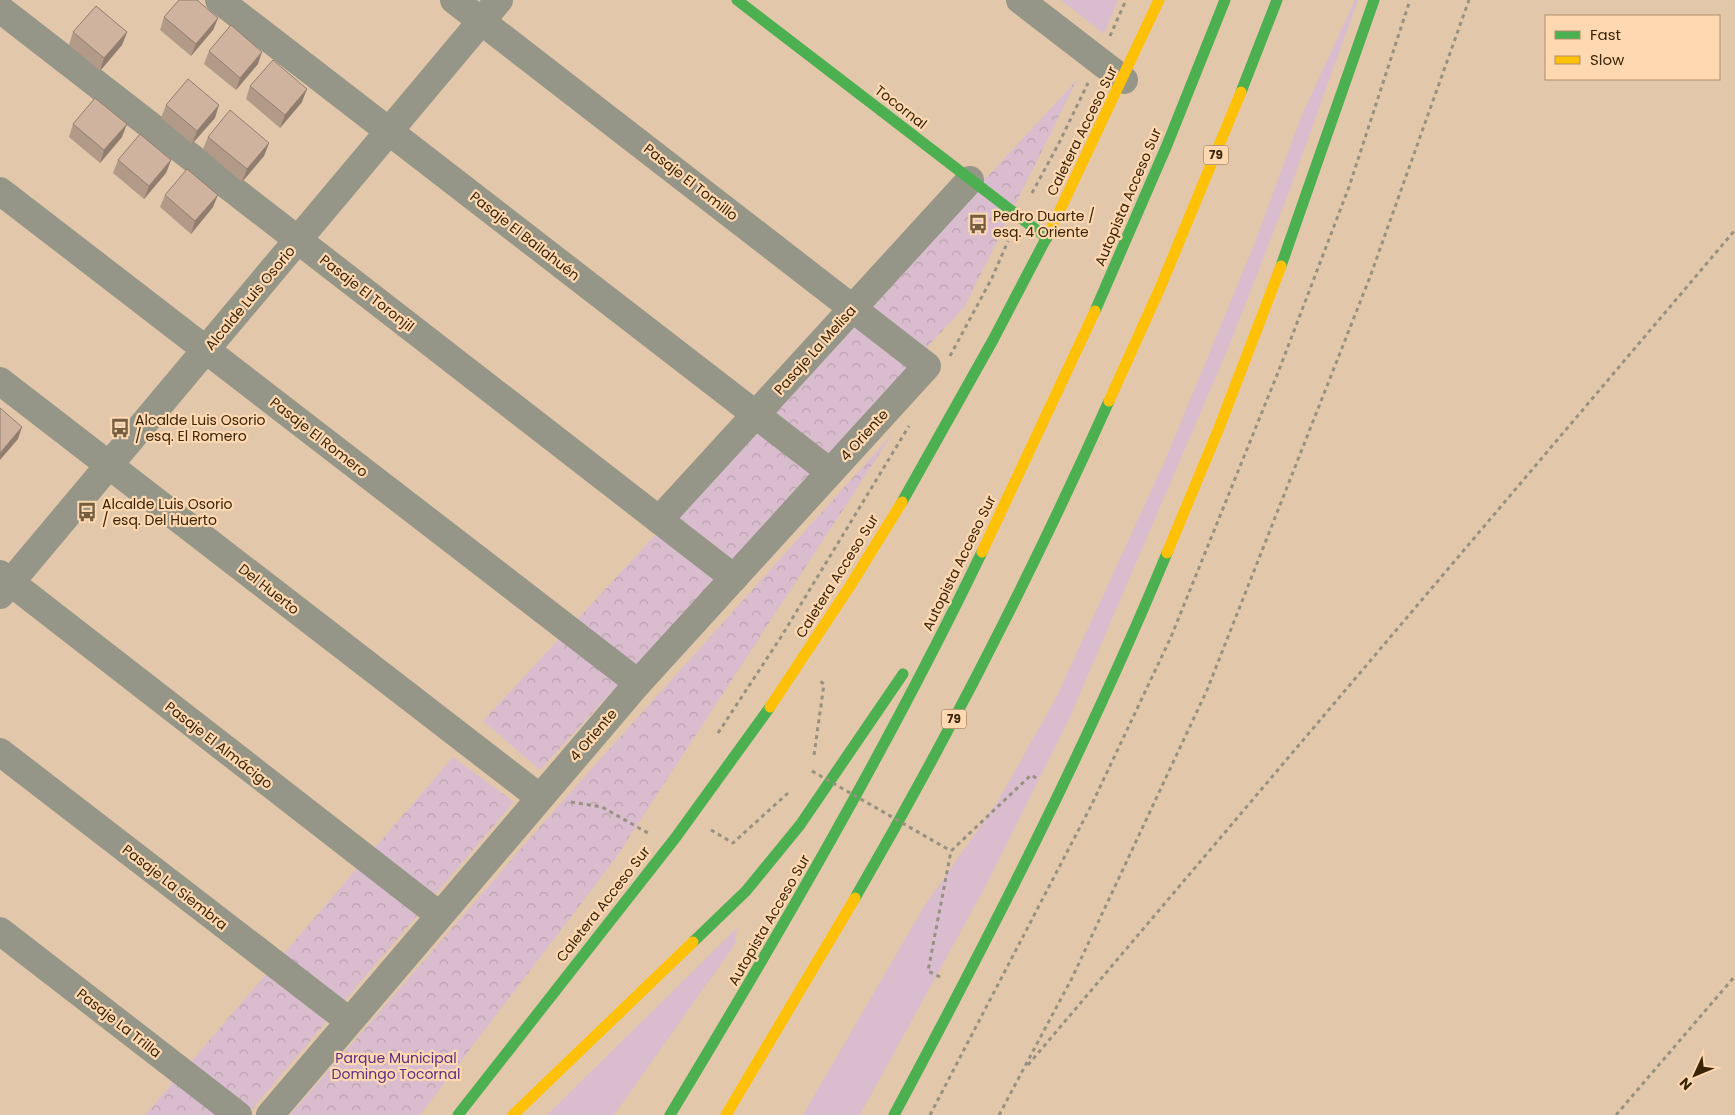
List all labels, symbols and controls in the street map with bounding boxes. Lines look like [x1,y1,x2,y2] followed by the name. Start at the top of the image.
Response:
[1545,15,1720,80] legend
[1590,24,1621,45] text: Fast
[1590,49,1625,70] text: Slow
[1042,63,1122,199] street label: Caletera Acceso Sur
[871,80,931,134] street label: Tocornal
[1090,125,1166,269] street label: Autopista Acceso Sur
[640,139,742,225] street label: Pasaje El Tomillo
[1204,146,1228,164] road number: 79
[466,187,584,285] street label: Pasaje El Bailahuén
[993,206,1095,242] place label: Pedro Duarte / esq. 4 Oriente
[967,213,989,235] bus stop icon: Pedro Duarte / esq. 4 Oriente
[200,242,300,354] street label: Alcalde Luis Osorio
[316,250,418,336] street label: Pasaje El Toronjil
[769,301,861,399] street label: Pasaje La Melisa
[266,392,372,482] street label: Pasaje El Romero
[835,404,893,465] street label: 4 Oriente
[135,410,266,446] place label: Alcalde Luis Osorio / esq. El Romero
[109,417,131,439] bus stop icon: Alcalde Luis Osorio / esq. El Romero
[917,492,1001,634] street label: Autopista Acceso Sur
[102,494,233,530] place label: Alcalde Luis Osorio / esq. Del Huerto
[76,501,98,523] bus stop icon: Alcalde Luis Osorio / esq. Del Huerto
[791,510,883,642] street label: Caletera Acceso Sur
[234,559,304,619] street label: Del Huerto
[161,697,277,793] street label: Pasaje El Almácigo
[565,704,622,766] street label: 4 Oriente
[942,710,966,729] road number: 79
[118,840,232,934] street label: Pasaje La Siembra
[551,842,655,966] street label: Caletera Acceso Sur
[723,851,815,989] street label: Autopista Acceso Sur
[73,984,165,1062] street label: Pasaje La Trilla
[332,1048,460,1084] park label: Parque Municipal Domingo Tocornal
[1670,1050,1720,1100] north arrow
[1675,1073,1696,1095] text: N

